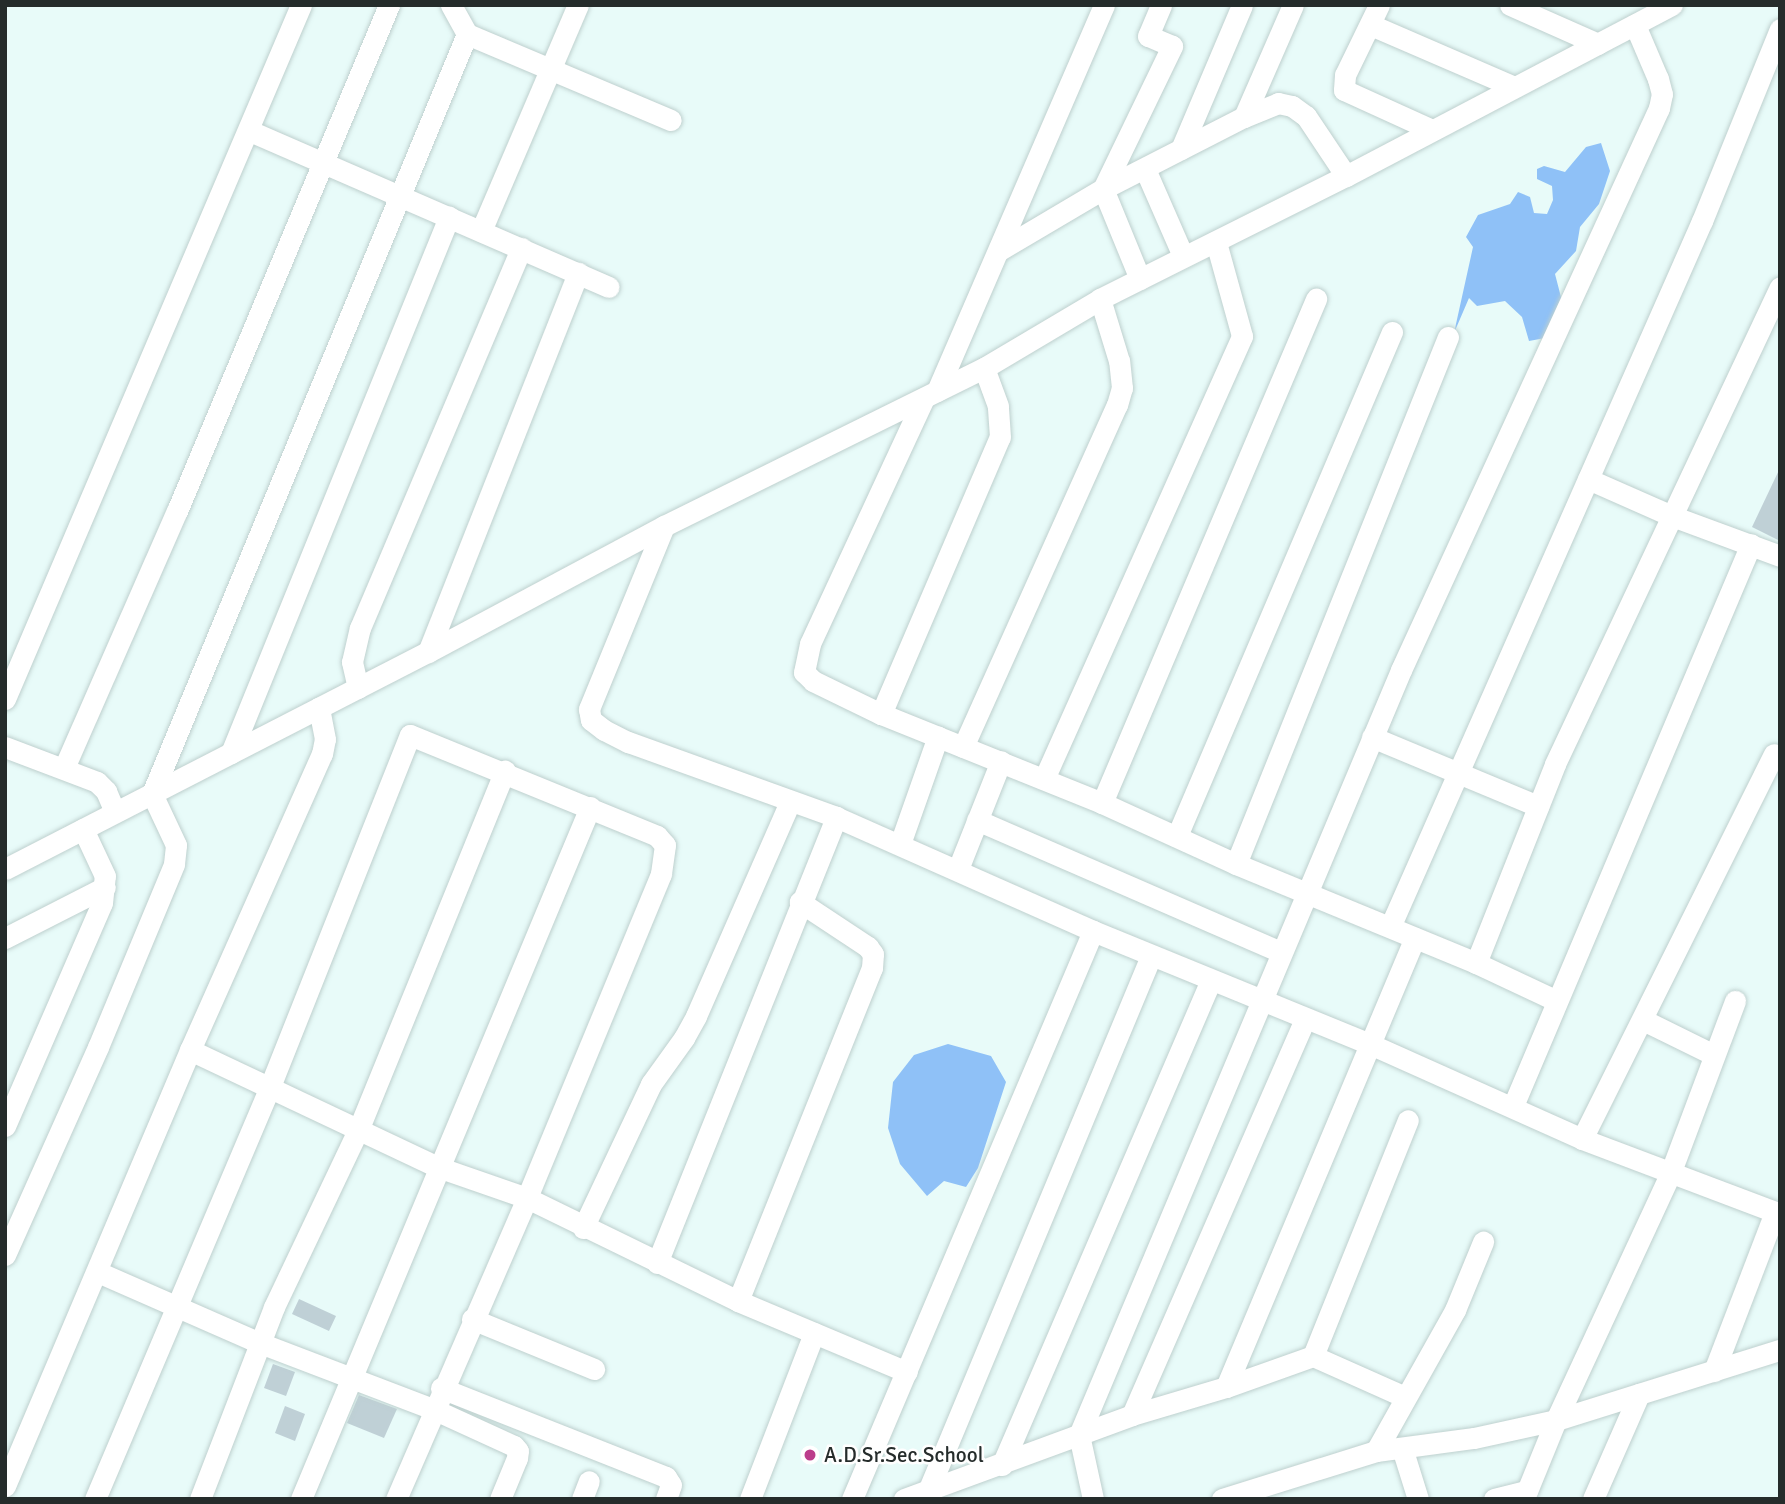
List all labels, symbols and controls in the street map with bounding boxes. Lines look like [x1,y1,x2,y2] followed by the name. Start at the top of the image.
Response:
[824,1442,984,1468] place label: A.D.Sr.Sec.School
[802,1447,818,1463] marker: A.D.Sr.Sec.School

